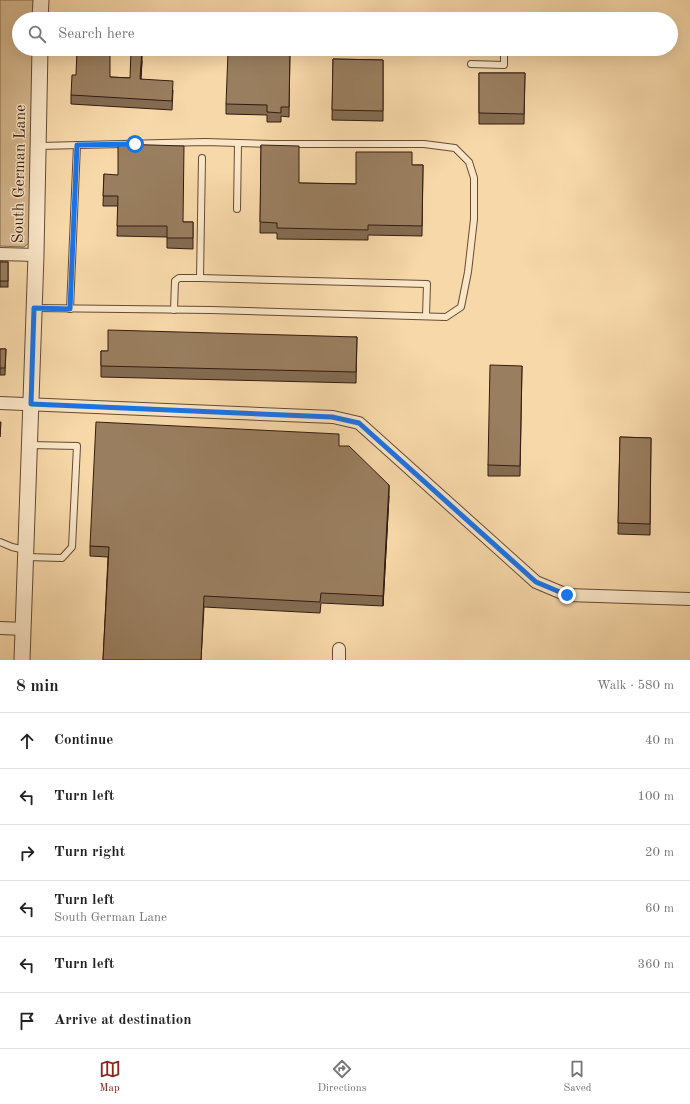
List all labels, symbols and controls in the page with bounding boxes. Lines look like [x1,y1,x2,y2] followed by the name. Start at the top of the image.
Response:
[12,12,678,56] search box
[26,23,48,45] icon: search
[58,27,135,42] text: Search here
[11,104,29,244] street label: South German Lane
[126,135,144,153] route start
[558,586,576,604] route end
[16,678,59,695] text: 8 min
[597,679,674,692] text: Walk · 580 m
[16,730,38,752] icon: ahead
[54,733,113,748] text: Continue
[645,734,674,747] text: 40 m
[16,786,38,808] icon: left
[54,789,114,804] text: Turn left
[637,790,674,803] text: 100 m
[16,842,38,864] icon: right
[54,845,125,860] text: Turn right
[645,846,674,859] text: 20 m
[54,893,114,908] text: Turn left
[16,898,38,920] icon: left
[645,902,674,915] text: 60 m
[54,911,167,924] text: South German Lane
[16,954,38,976] icon: left
[54,957,114,972] text: Turn left
[637,958,674,971] text: 360 m
[16,1010,38,1032] icon: arrive
[54,1013,192,1028] text: Arrive at destination
[99,1058,121,1096] tab: Map
[318,1058,366,1096] tab: Directions
[563,1058,591,1096] tab: Saved

